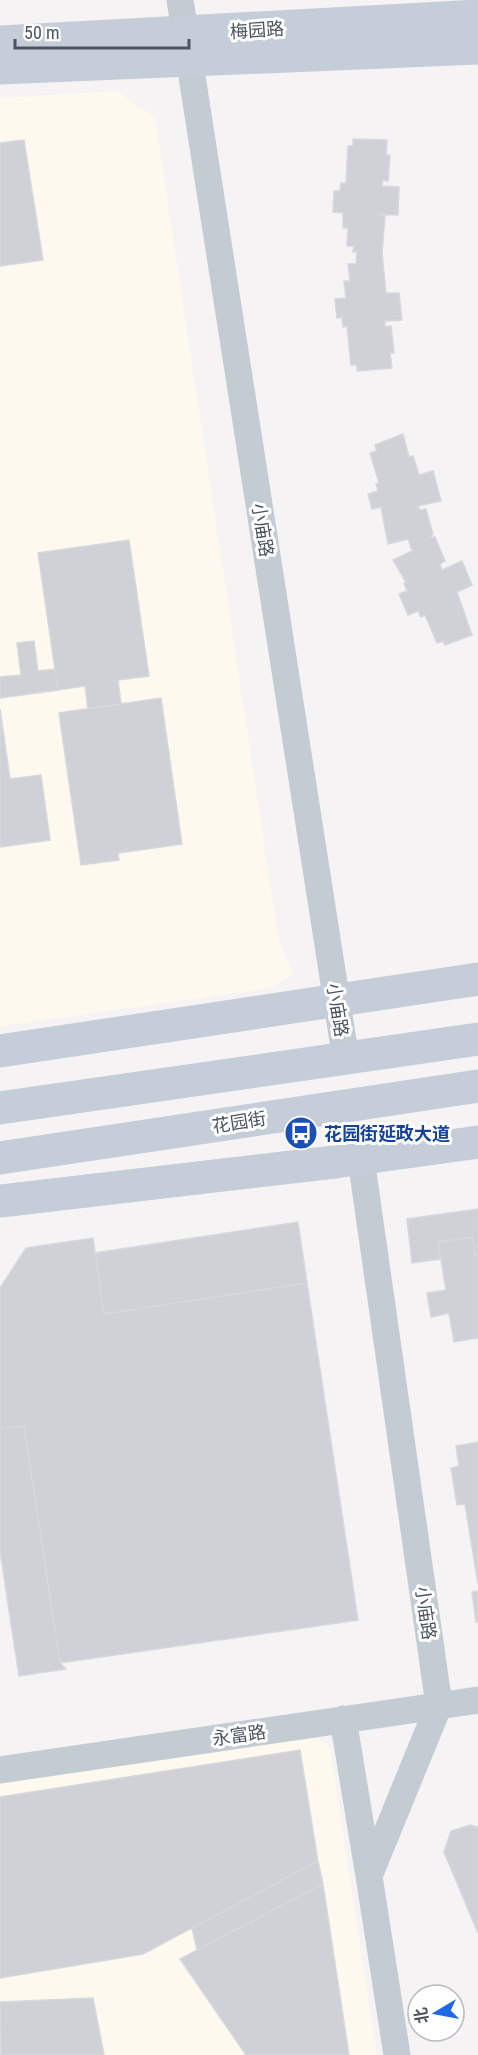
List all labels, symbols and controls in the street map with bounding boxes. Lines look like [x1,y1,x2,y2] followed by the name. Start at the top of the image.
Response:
[15,12,189,50] scale bar
[229,18,285,42] street label: 梅园路
[24,22,59,43] text: 50 m
[248,502,278,558] street label: 小庙路
[323,982,353,1038] street label: 小庙路
[211,1107,267,1137] street label: 花园街
[283,1115,319,1151] bus stop icon: 花园街延政大道
[324,1123,450,1144] place label: 花园街延政大道
[412,1585,440,1641] street label: 小庙路
[211,1721,267,1749] street label: 永富路
[406,1983,466,2043] north arrow
[411,2006,432,2025] text: 北

